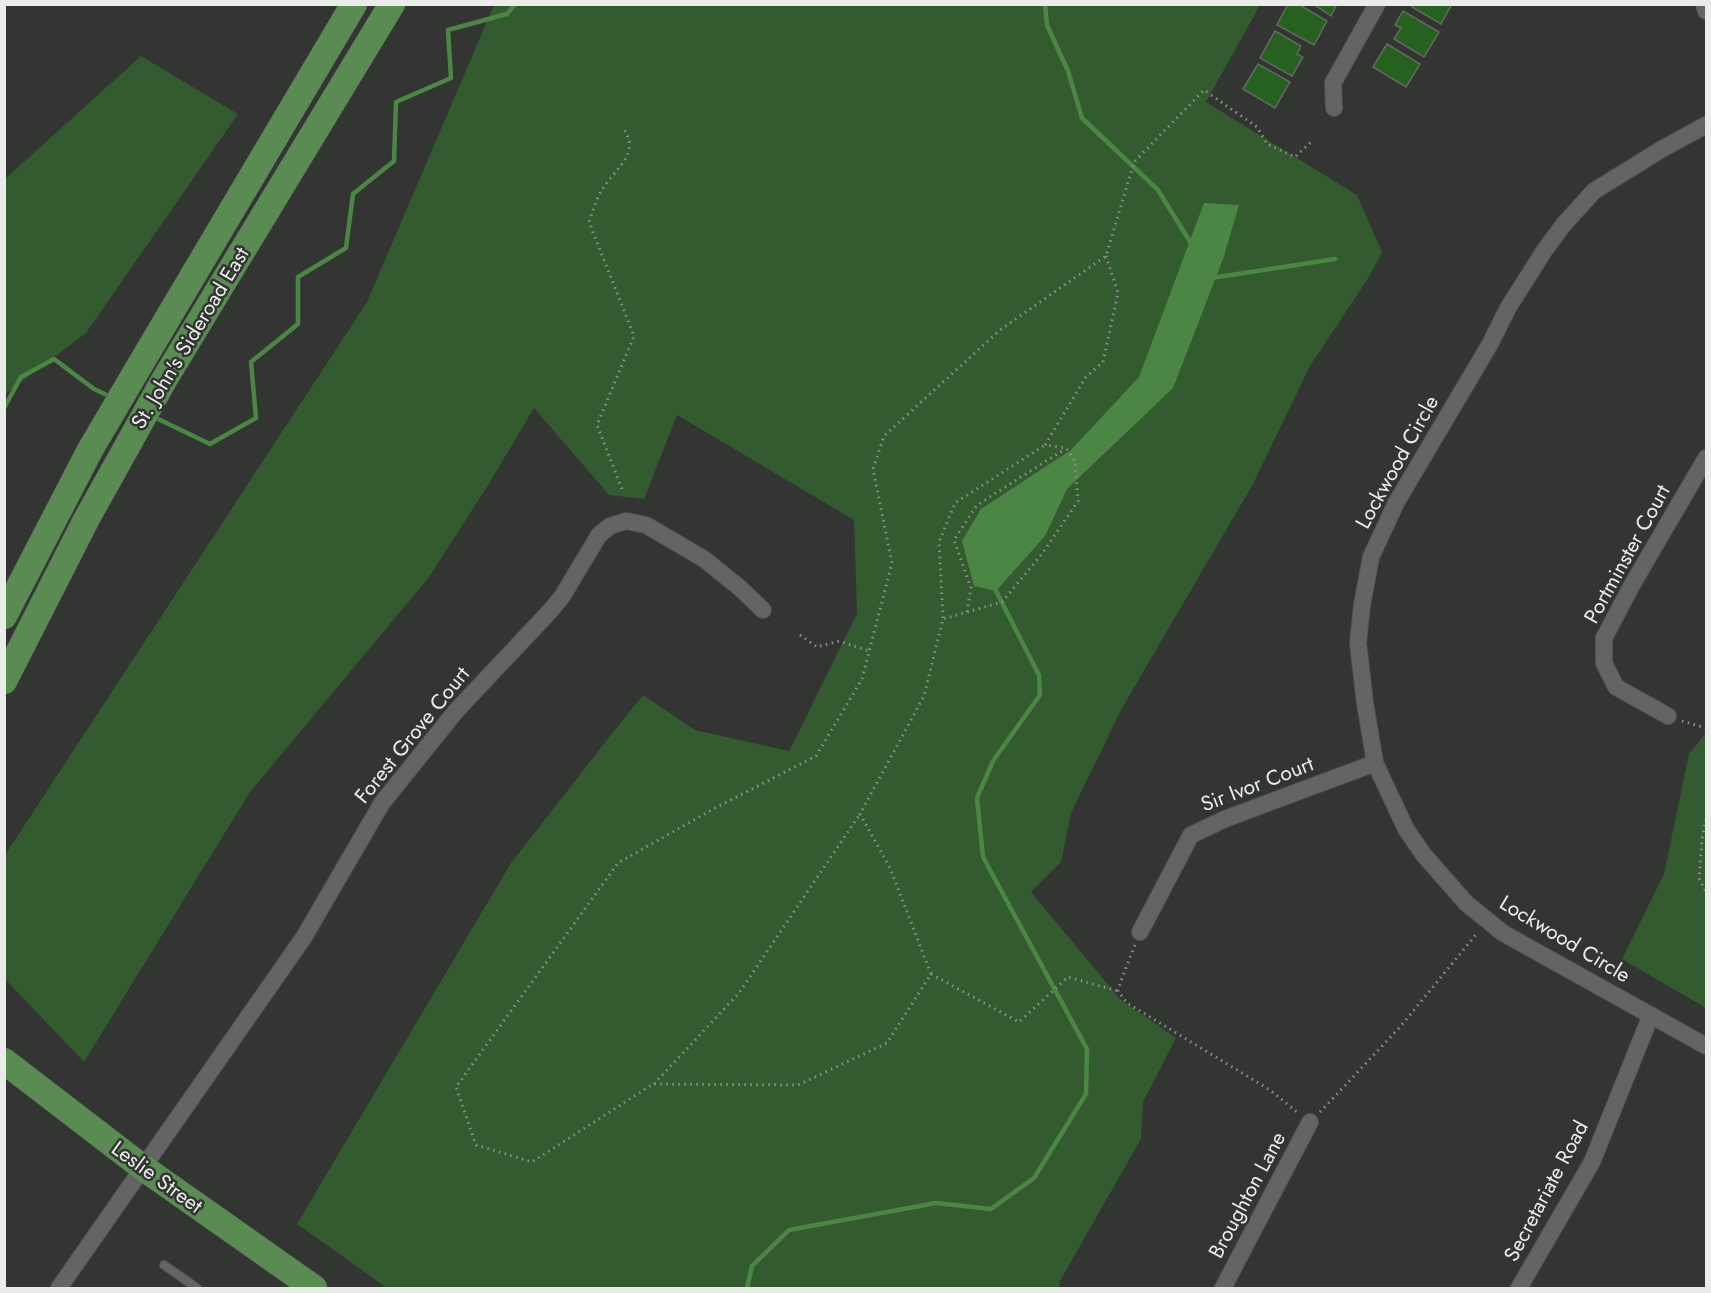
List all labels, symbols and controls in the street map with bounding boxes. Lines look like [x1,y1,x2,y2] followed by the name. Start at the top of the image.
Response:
[124,241,256,435] street label: St. John's Sideroad East
[1348,390,1446,534] street label: Lockwood Circle
[1576,479,1678,629] street label: Portminster Court
[347,660,477,810] street label: Forest Grove Court
[1196,749,1318,819] street label: Sir Ivor Court
[1494,888,1636,990] street label: Lockwood Circle
[1496,1115,1596,1267] street label: Secretariate Road
[1201,1126,1293,1264] street label: Broughton Lane
[105,1134,209,1220] street label: Leslie Street

